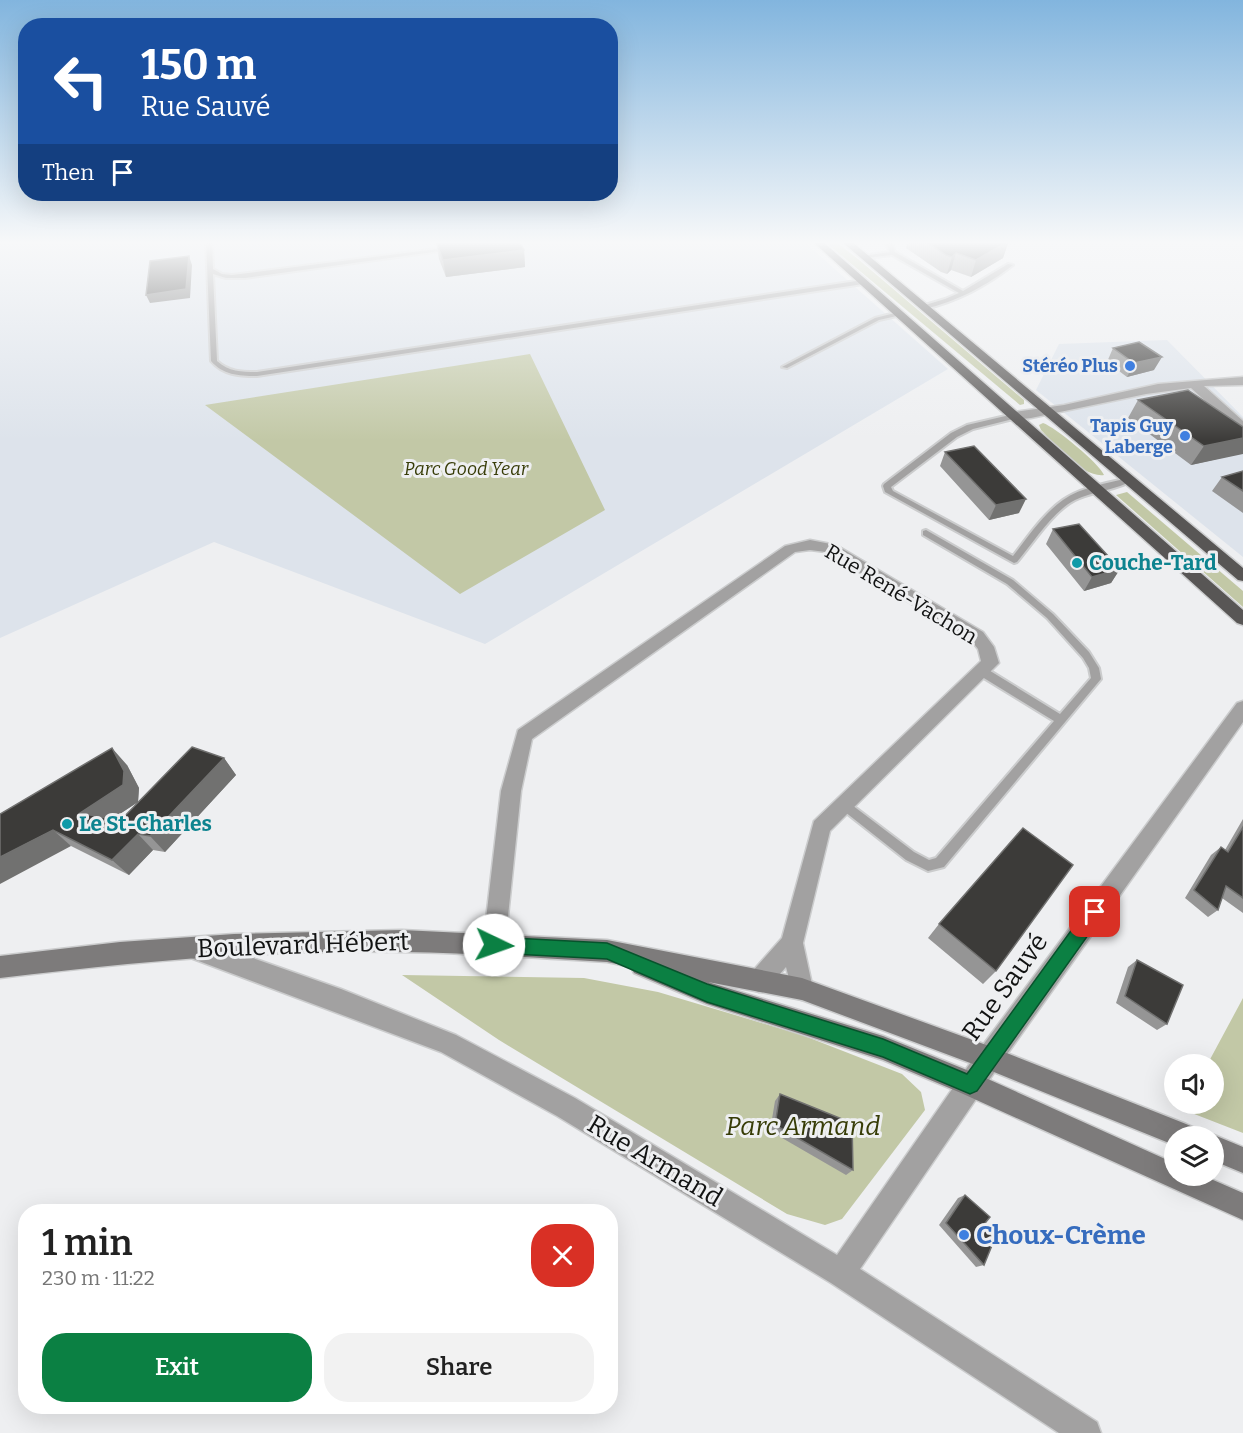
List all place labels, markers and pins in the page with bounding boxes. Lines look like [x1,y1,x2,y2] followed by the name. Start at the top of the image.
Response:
[1022,355,1118,377] place label: Stéréo Plus
[1123,359,1137,373] marker: Stéréo Plus
[1090,415,1174,458] place label: Tapis Guy Laberge
[1178,429,1192,443] marker: Tapis Guy Laberge
[1089,550,1217,576] place label: Couche-Tard
[1070,556,1084,570] marker: Couche-Tard
[79,811,212,837] place label: Le St-Charles
[60,817,74,831] marker: Le St-Charles
[1069,886,1120,937] pin
[976,1220,1146,1251] place label: Choux-Crème
[957,1228,971,1242] marker: Choux-Crème

